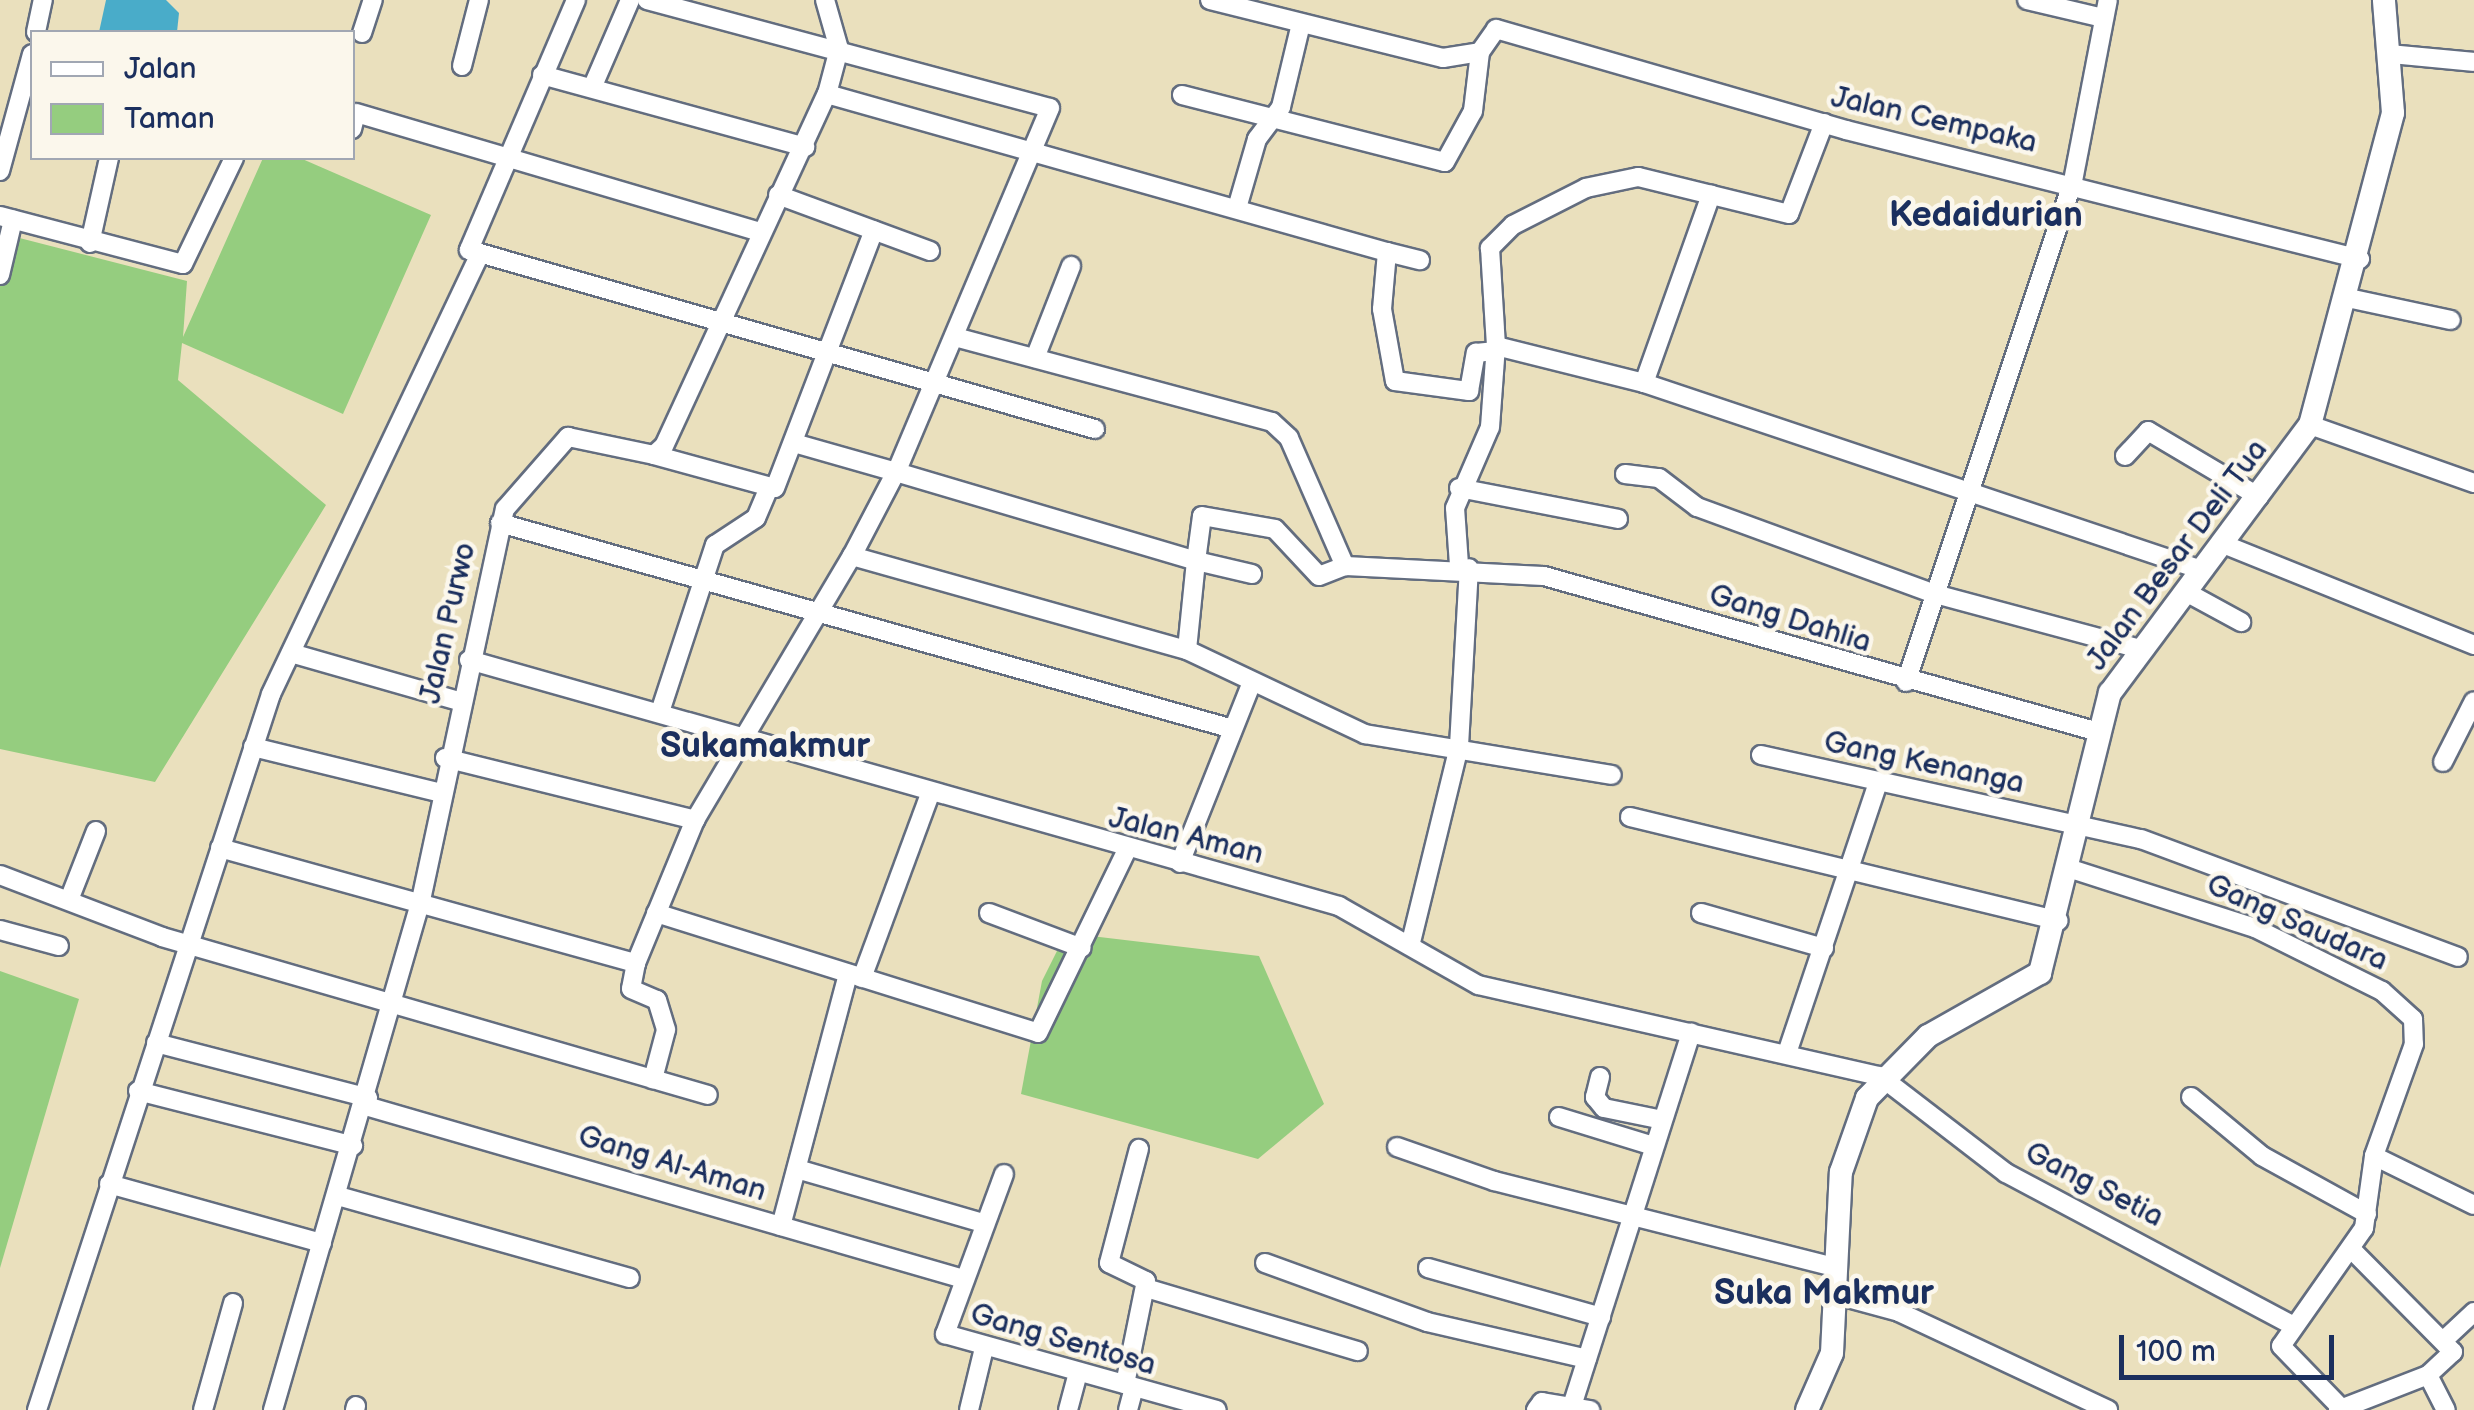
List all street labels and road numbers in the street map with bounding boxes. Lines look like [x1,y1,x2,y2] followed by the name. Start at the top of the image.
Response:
[1828,79,2040,161] street label: Jalan Cempaka
[2078,432,2276,678] street label: Jalan Besar Deli Tua
[412,539,484,707] street label: Jalan Purwo
[1705,577,1875,661] street label: Gang Dahlia
[1821,724,2027,802] street label: Gang Kenanga
[1105,799,1267,873] street label: Jalan Aman
[2201,867,2393,979] street label: Gang Saudara
[574,1118,770,1210] street label: Gang Al-Aman
[2019,1135,2169,1235] street label: Gang Setia
[966,1296,1160,1384] street label: Gang Sentosa

